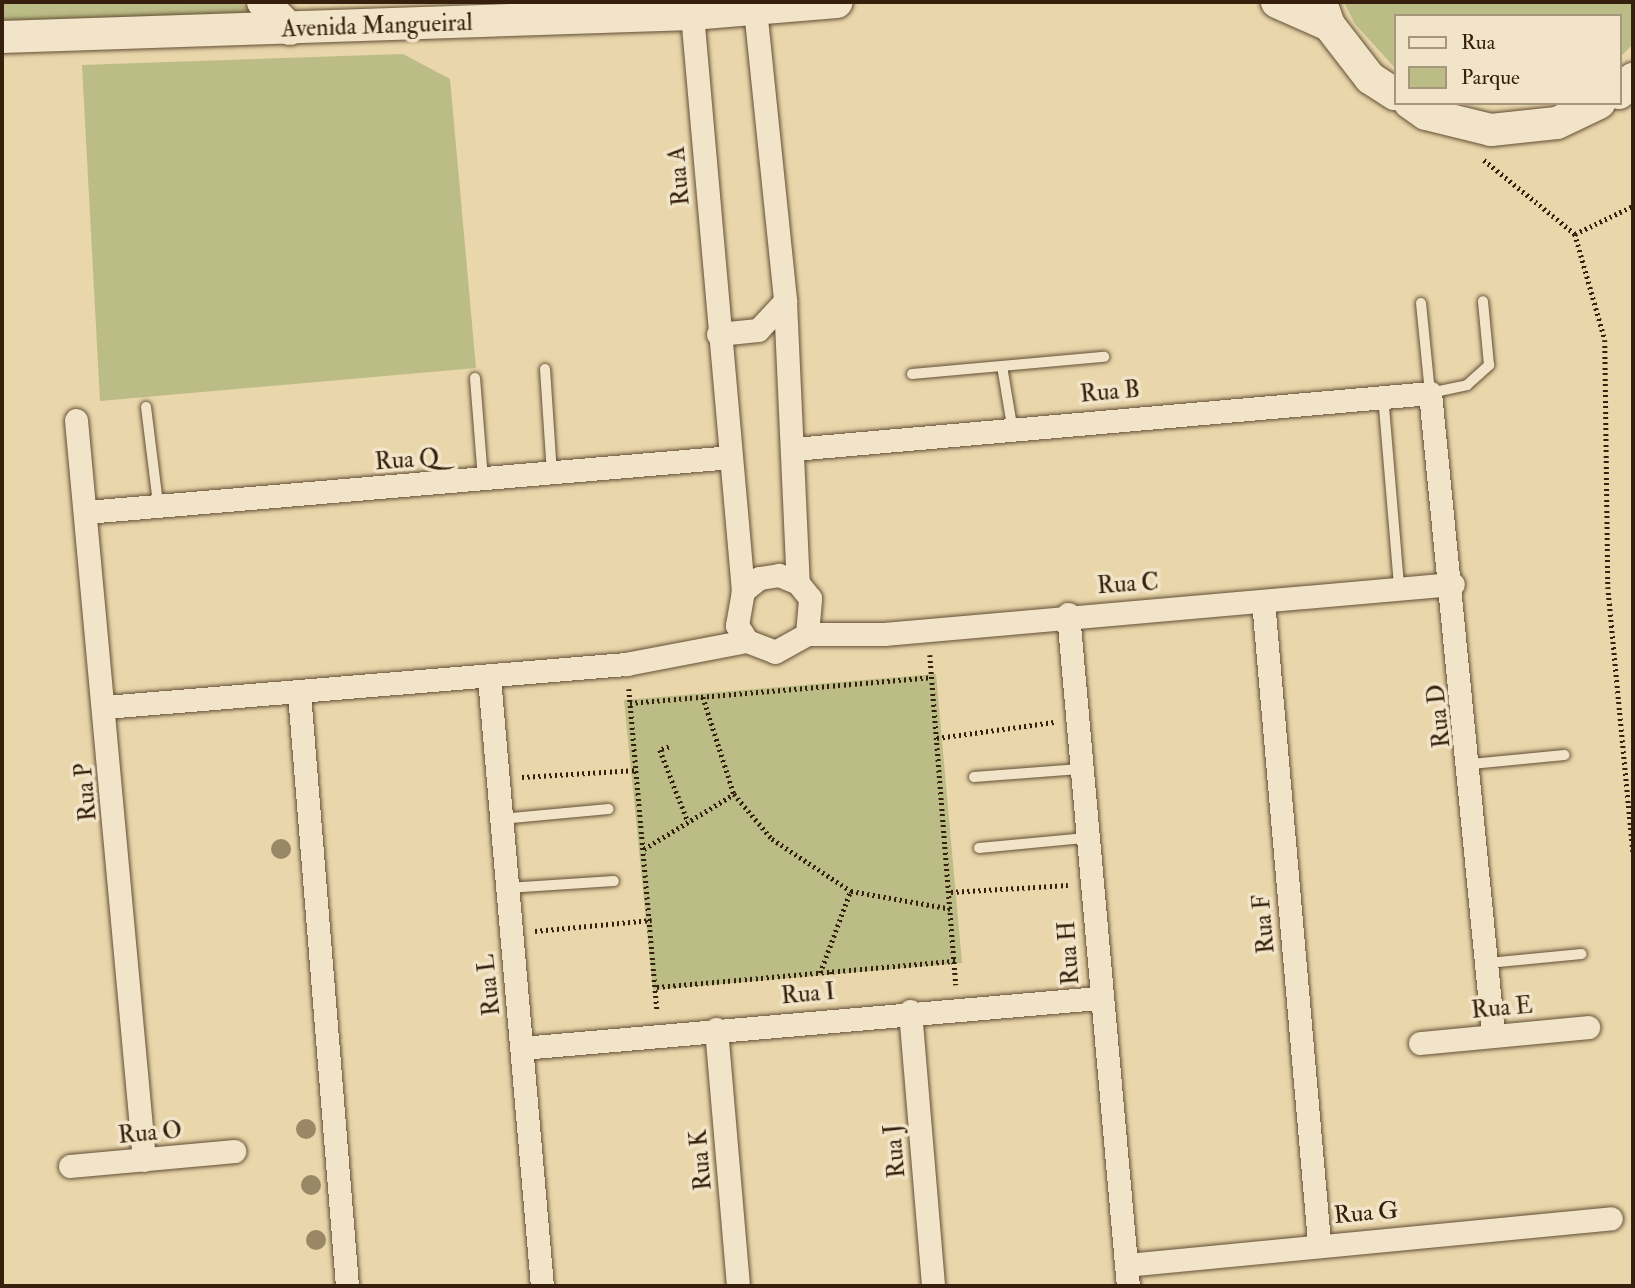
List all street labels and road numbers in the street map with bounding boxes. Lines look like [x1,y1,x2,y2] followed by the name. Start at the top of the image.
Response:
[281,8,473,44] street label: Avenida Mangueiral
[662,145,696,207] street label: Rua A
[1079,375,1141,409] street label: Rua B
[374,443,440,477] street label: Rua Q
[1096,567,1160,601] street label: Rua C
[1421,683,1457,749] street label: Rua D
[69,762,103,822] street label: Rua P
[1247,893,1281,955] street label: Rua F
[1052,920,1086,986] street label: Rua H
[471,953,507,1017] street label: Rua L
[780,977,836,1011] street label: Rua I
[1470,991,1534,1025] street label: Rua E
[117,1116,183,1150] street label: Rua O
[878,1123,912,1179] street label: Rua J
[684,1128,718,1192] street label: Rua K
[1333,1196,1399,1230] street label: Rua G

